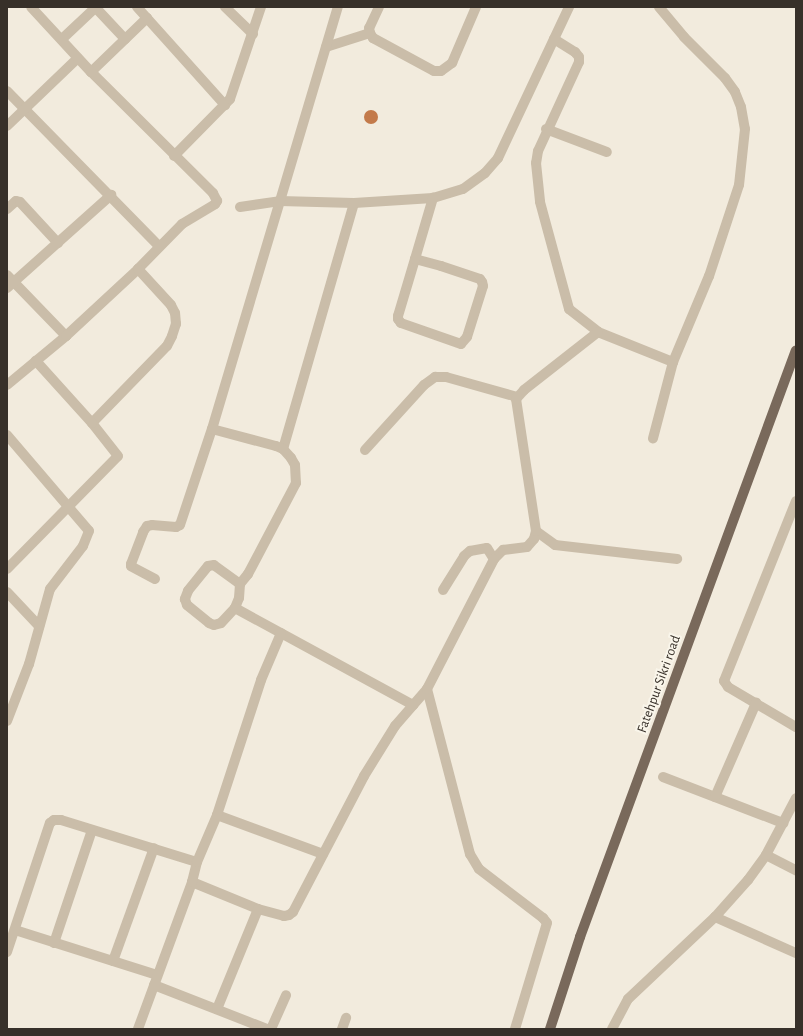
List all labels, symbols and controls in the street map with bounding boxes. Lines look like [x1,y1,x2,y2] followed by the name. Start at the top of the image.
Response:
[634,633,684,735] street label: Fatehpur Sikri road

